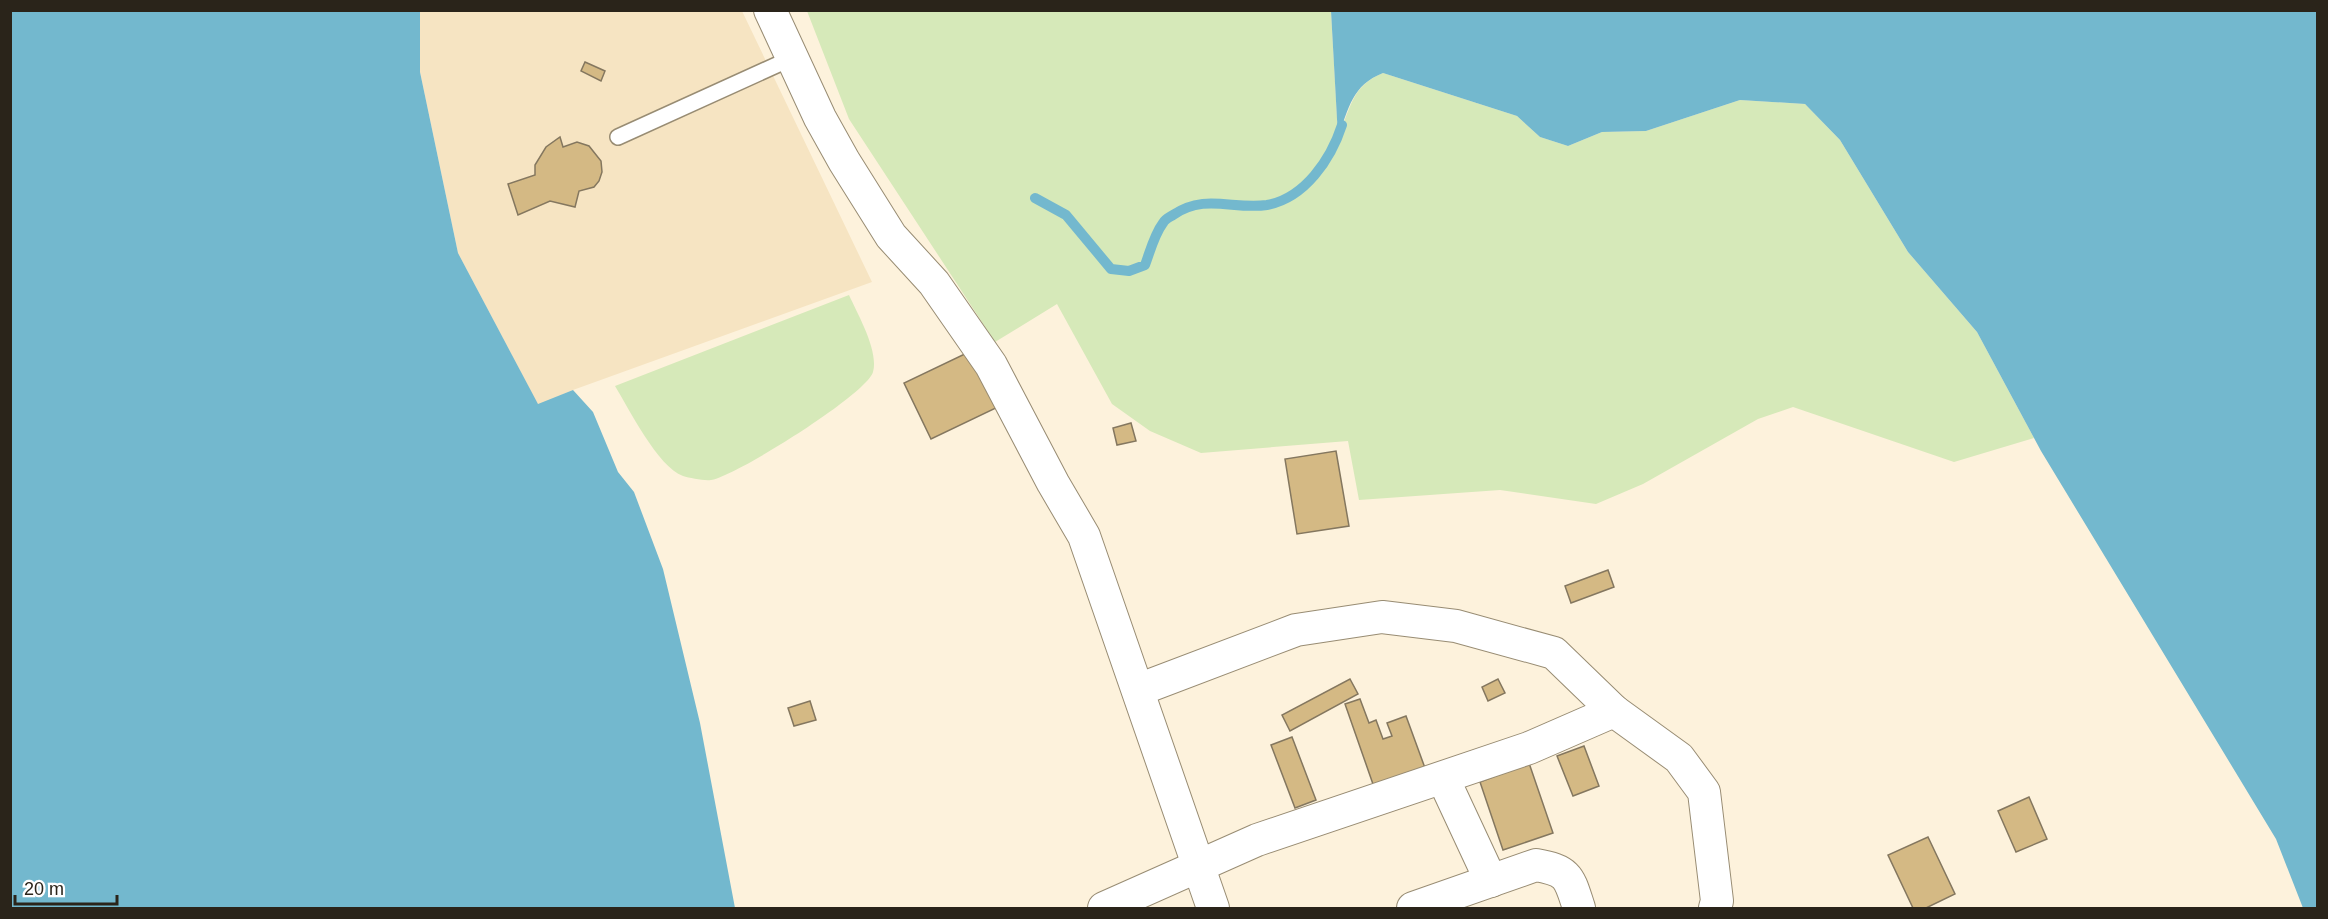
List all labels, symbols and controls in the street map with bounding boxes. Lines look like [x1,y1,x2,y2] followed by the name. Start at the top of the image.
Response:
[15,868,117,906] scale bar
[24,879,64,899] text: 20 m

